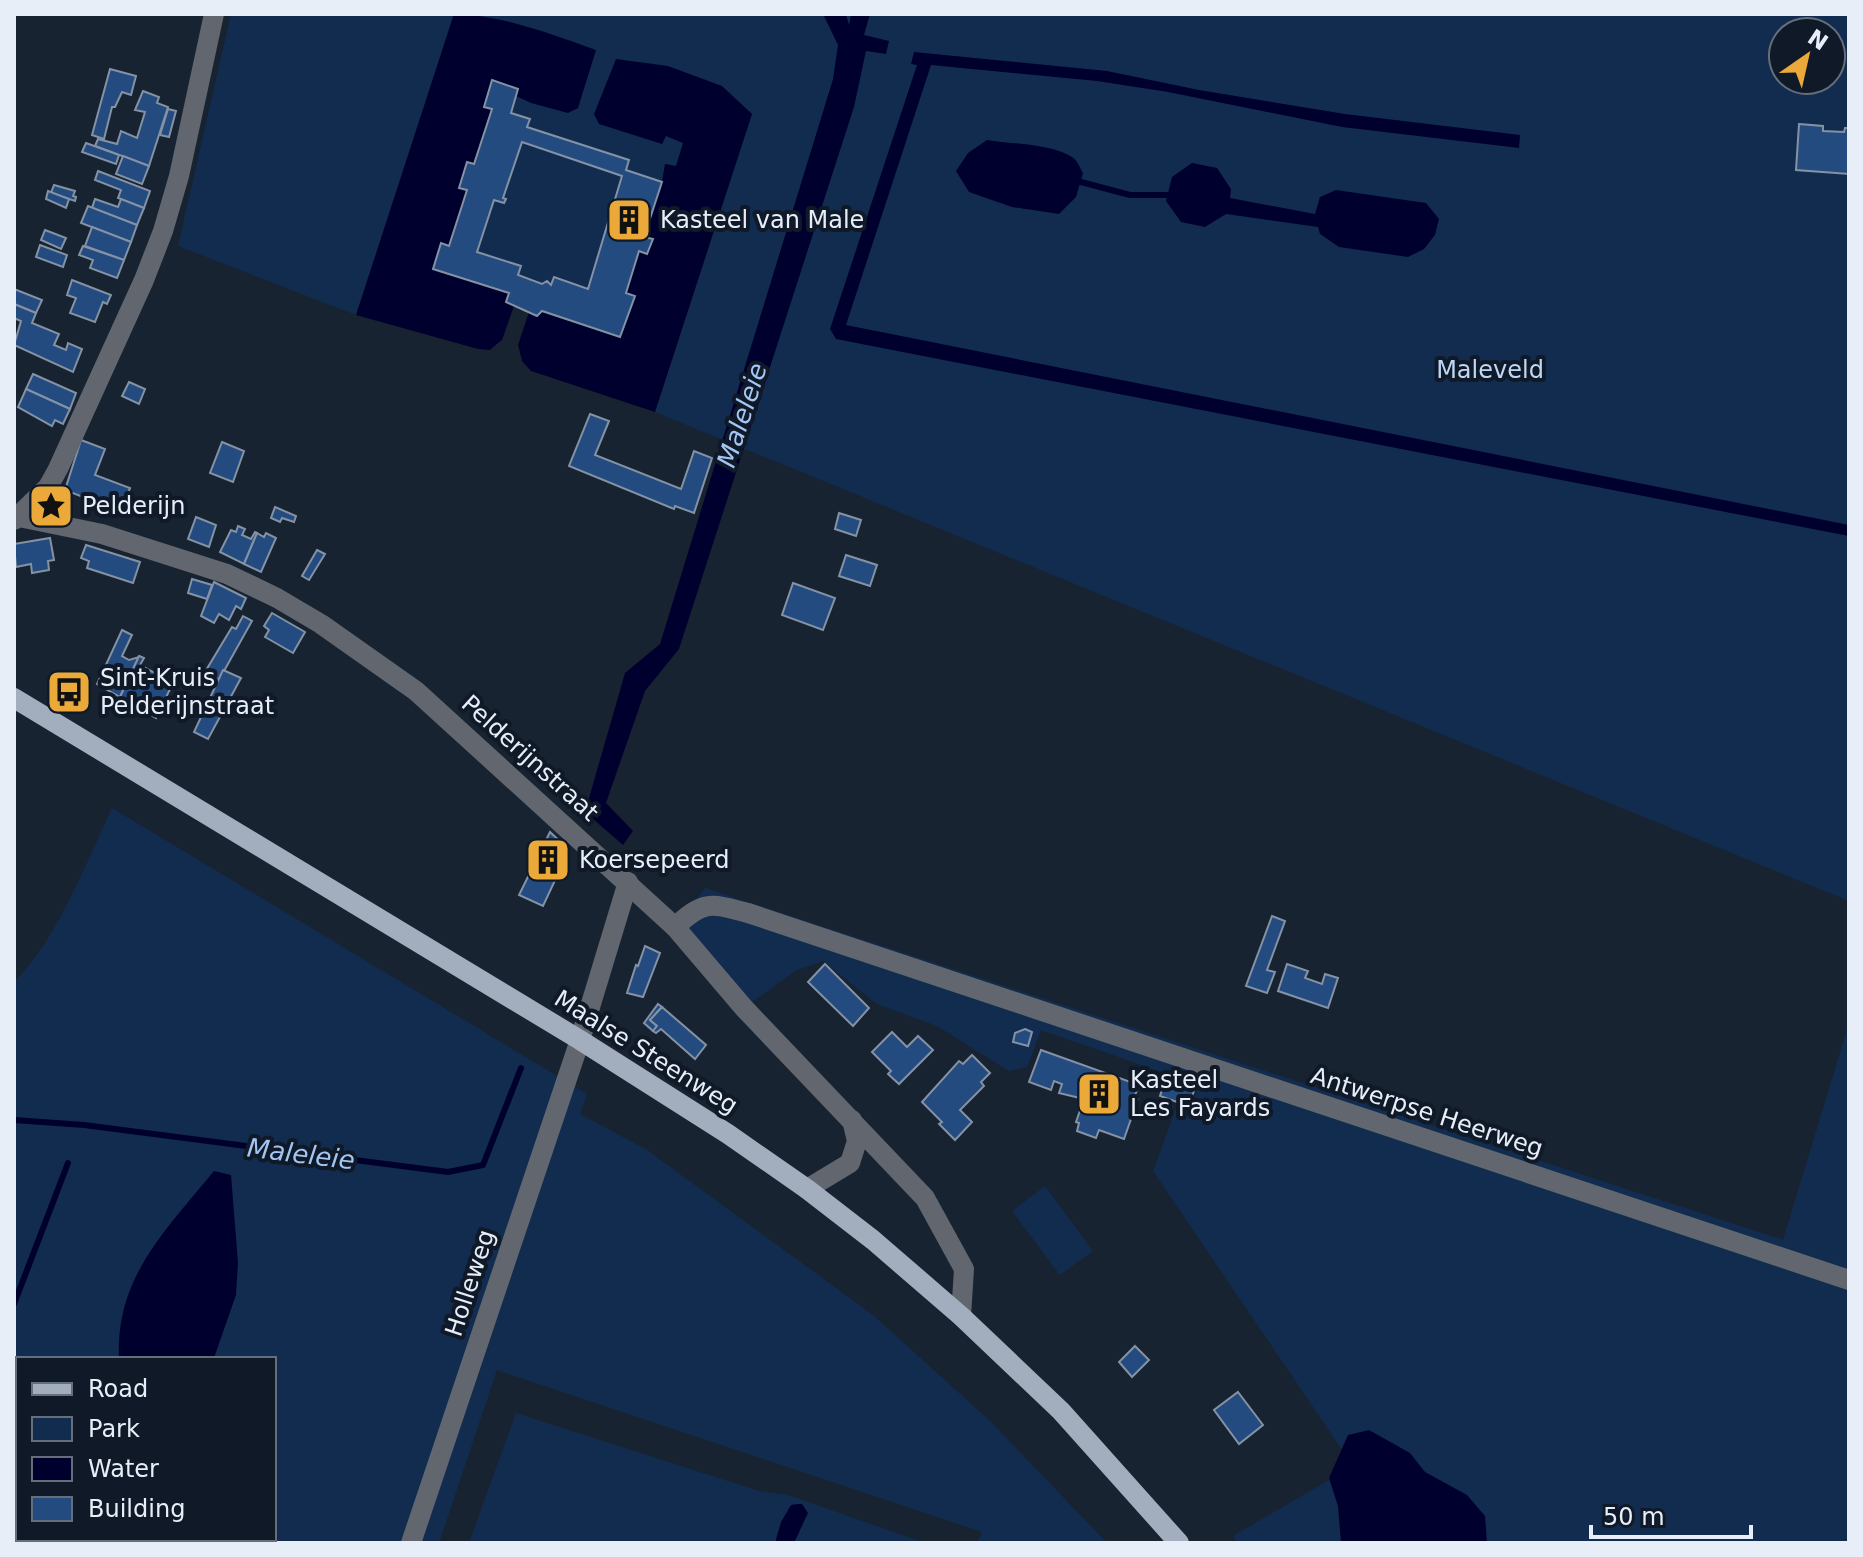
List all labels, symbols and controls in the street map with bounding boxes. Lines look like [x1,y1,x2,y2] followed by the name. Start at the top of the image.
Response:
[1767,16,1847,96] north arrow
[1803,24,1833,55] text: N
[605,196,653,244] building icon: Kasteel van Male
[660,206,864,234] place label: Kasteel van Male
[1436,356,1544,384] park label: Maleveld
[711,359,773,471] water label: Maleleie
[27,482,75,530] place icon: Pelderijn
[82,492,185,520] place label: Pelderijn
[100,664,274,720] place label: Sint-Kruis Pelderijnstraat
[45,668,93,716] bus stop icon: Sint-Kruis Pelderijnstraat
[456,689,604,827] street label: Pelderijnstraat
[524,836,572,884] building icon: Koersepeerd
[579,846,730,874] place label: Koersepeerd
[549,984,743,1120] street label: Maalse Steenweg
[1307,1061,1547,1163] street label: Antwerpse Heerweg
[1130,1066,1270,1122] place label: Kasteel Les Fayards
[1075,1070,1123,1118] building icon: Kasteel Les Fayards
[246,1133,356,1175] water label: Maleleie
[440,1226,500,1340] street label: Holleweg
[16,1357,276,1541] legend
[88,1375,148,1403] text: Road
[88,1415,140,1443] text: Park
[88,1455,159,1483] text: Water
[1591,1489,1751,1539] scale bar
[88,1495,185,1523] text: Building
[1603,1503,1665,1531] text: 50 m

